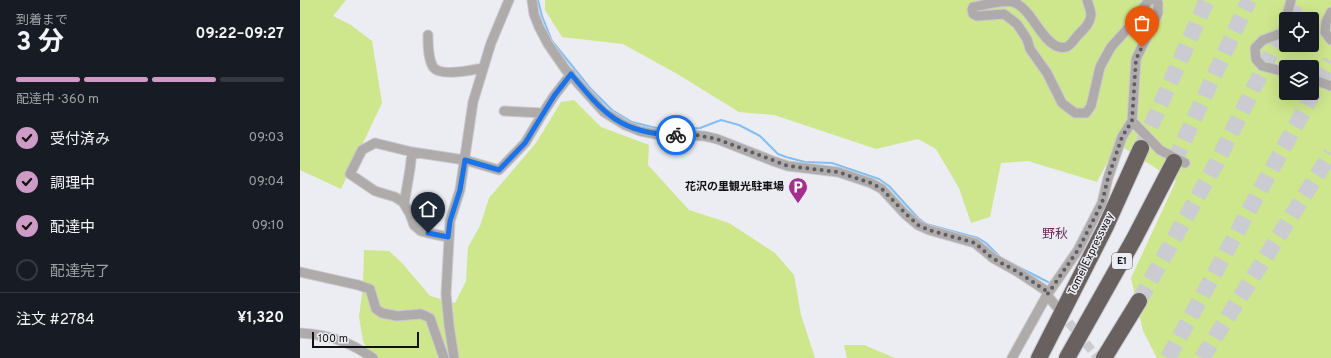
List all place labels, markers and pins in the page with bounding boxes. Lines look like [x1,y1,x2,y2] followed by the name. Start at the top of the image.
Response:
[1125,6,1159,47] pin
[787,176,809,204] parking icon: 花沢の里観光駐車場
[685,180,784,194] place label: 花沢の里観光駐車場
[411,192,445,233] pin

